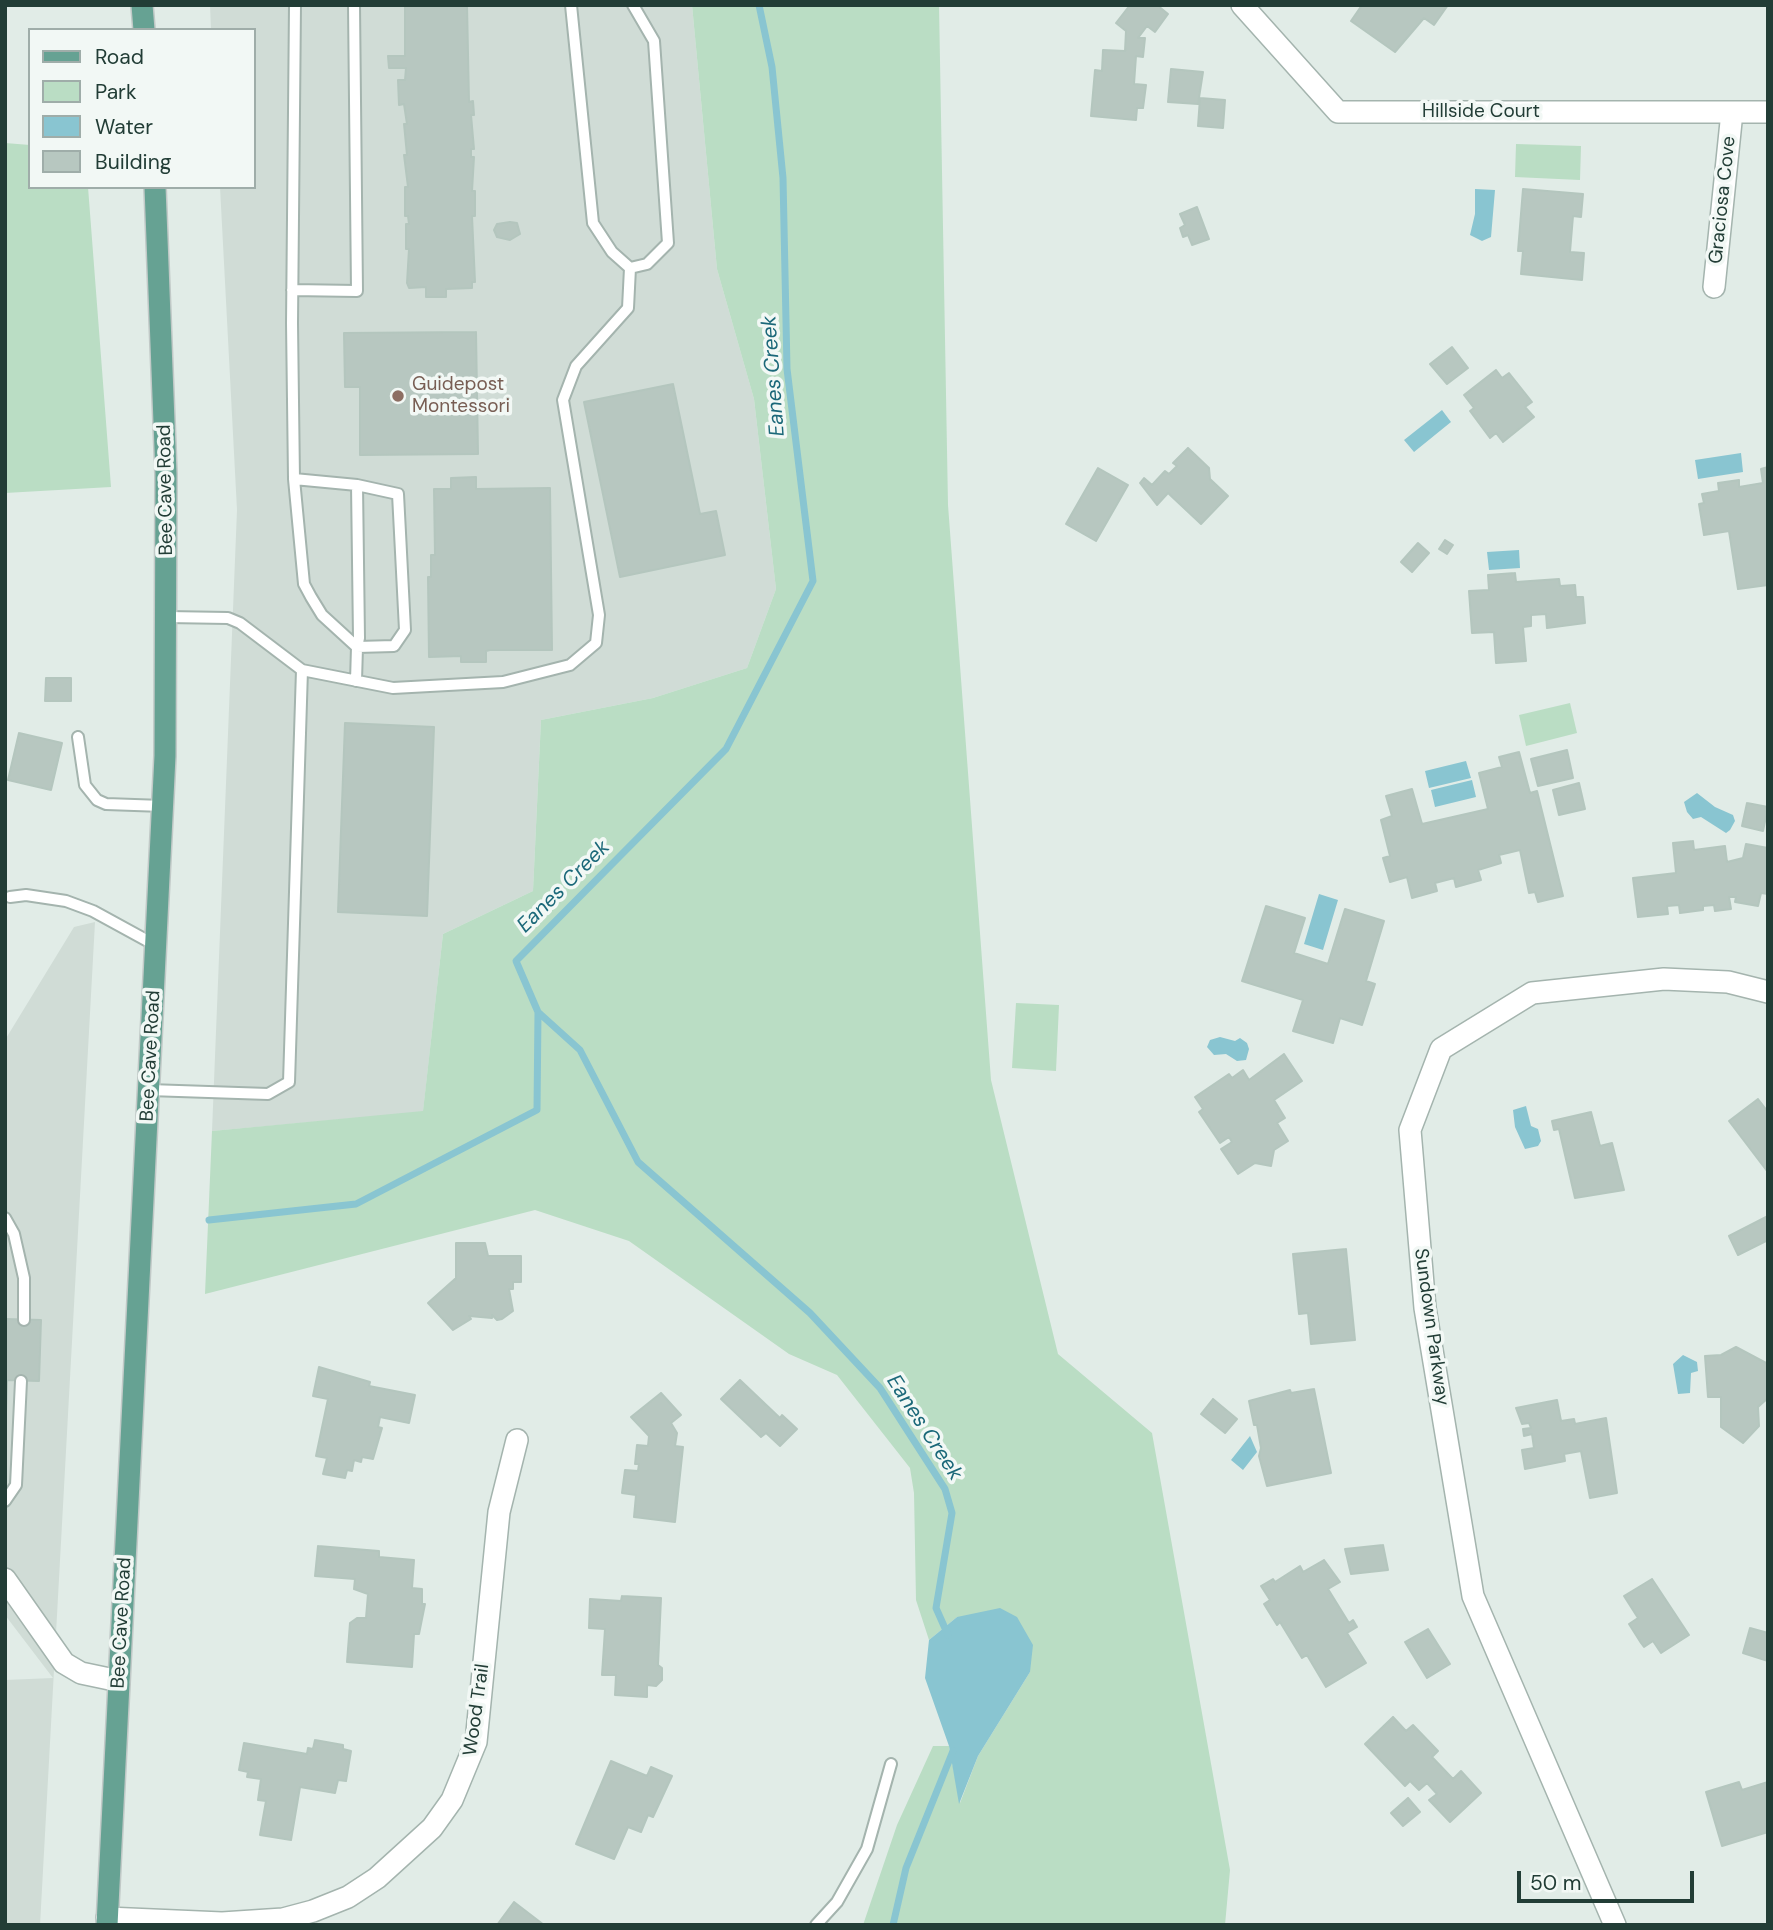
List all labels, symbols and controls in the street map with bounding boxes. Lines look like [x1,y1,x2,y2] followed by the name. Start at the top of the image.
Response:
[28,28,256,189] legend
[95,43,144,71] text: Road
[95,78,136,106] text: Park
[1422,101,1540,123] street label: Hillside Court
[95,113,153,141] text: Water
[1705,135,1741,265] street label: Graciosa Cove
[95,148,171,176] text: Building
[757,315,791,437] water label: Eanes Creek
[412,374,510,418] place label: Guidepost Montessori
[390,388,406,404] marker: Guidepost Montessori
[153,424,179,556] street label: Bee Cave Road
[512,835,616,939] water label: Eanes Creek
[136,990,166,1122] street label: Bee Cave Road
[1409,1247,1453,1407] street label: Sundown Parkway
[881,1370,967,1486] water label: Eanes Creek
[107,1557,137,1689] street label: Bee Cave Road
[459,1663,495,1757] street label: Wood Trail
[1521,1856,1698,1900] scale bar
[1530,1869,1581,1897] text: 50 m

